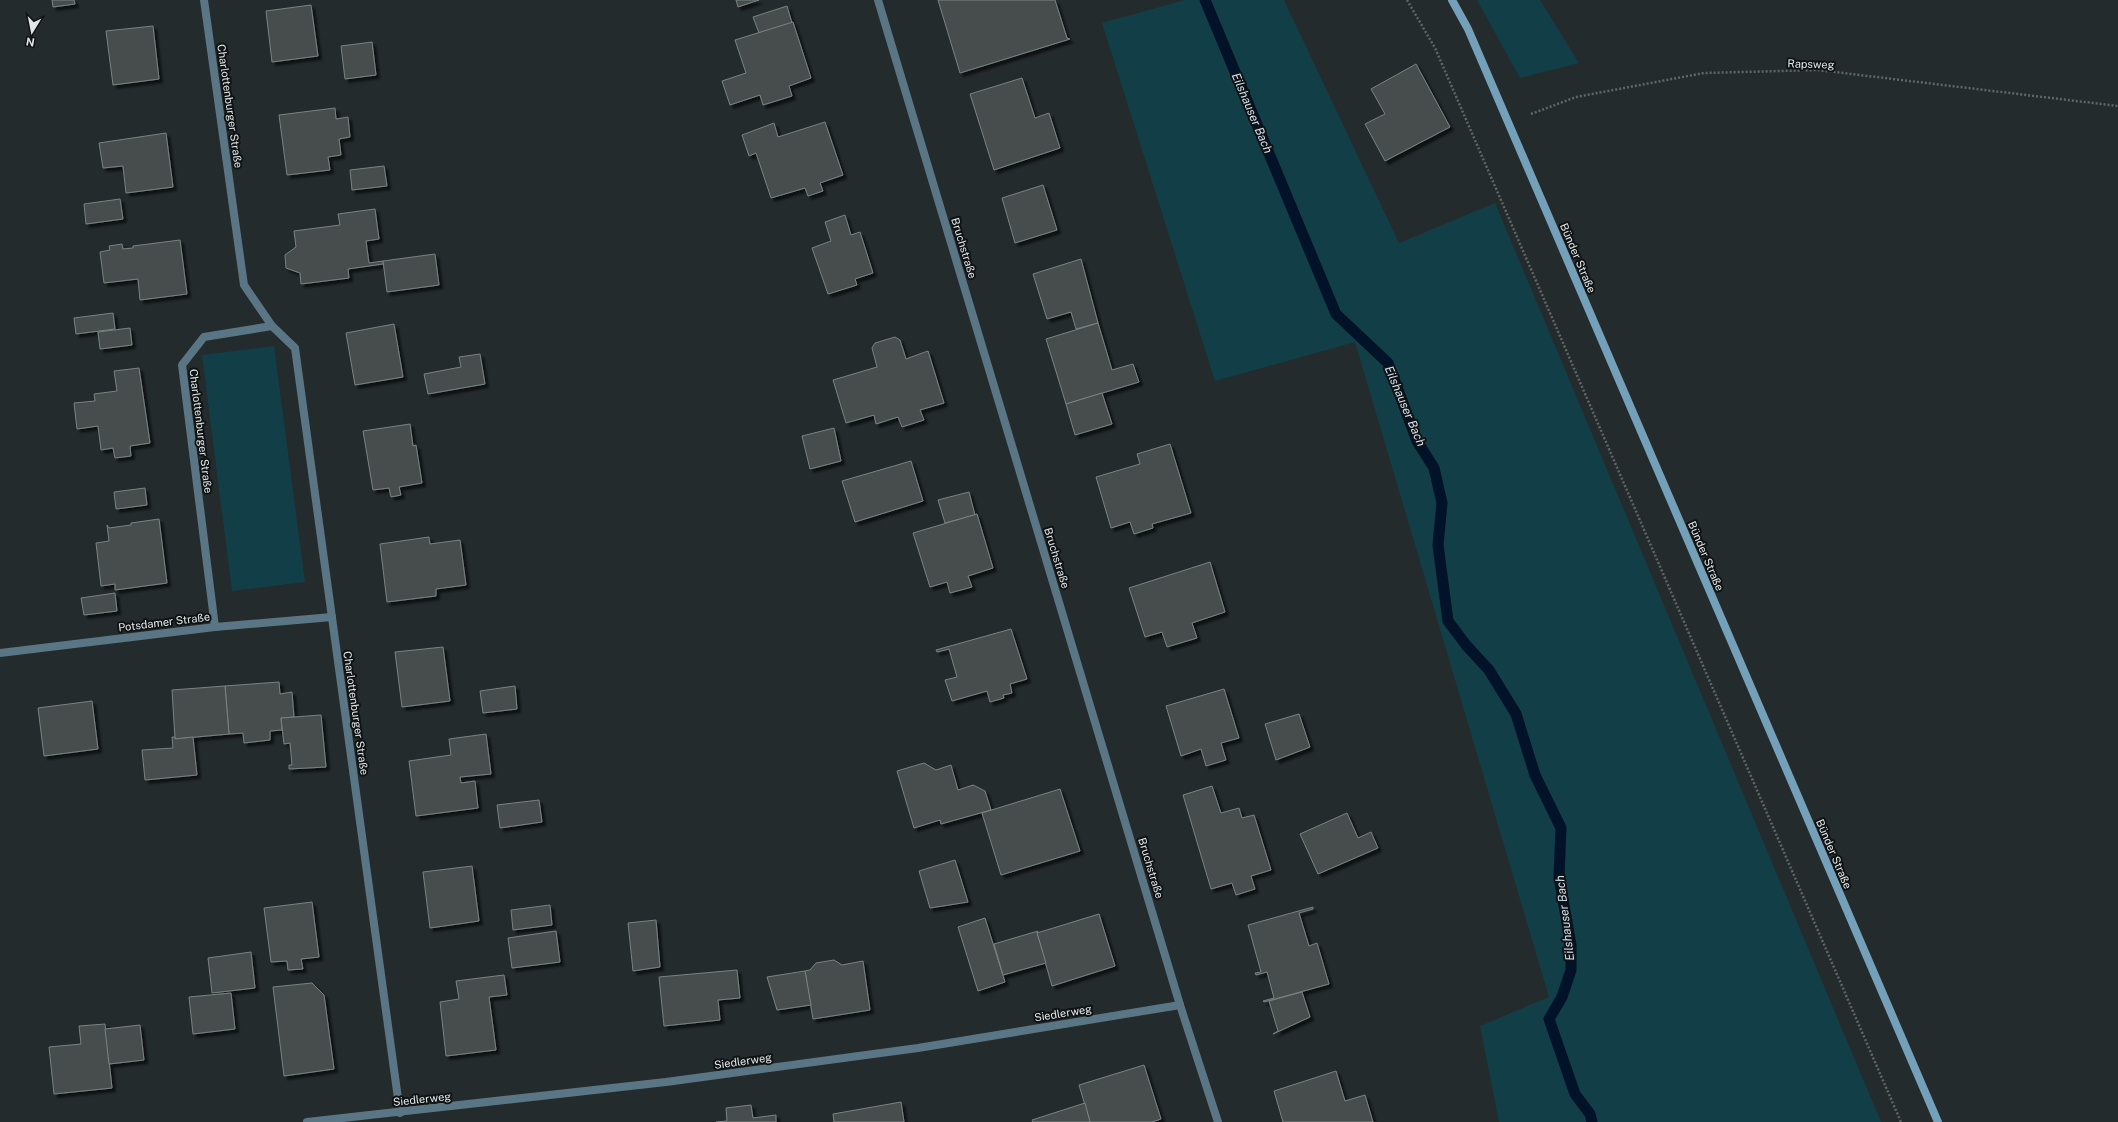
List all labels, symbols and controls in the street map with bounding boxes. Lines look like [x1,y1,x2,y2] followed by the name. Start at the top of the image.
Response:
[12,12,52,52] north arrow
[25,35,36,49] text: N
[215,43,245,169] street label: Charlottenburger Straße
[1787,57,1835,71] street label: Rapsweg
[1229,71,1275,156] water label: Eilshauser Bach
[949,216,979,280] street label: Bruchstraße
[1558,221,1598,295] street label: Bünder Straße
[1382,364,1428,449] water label: Eilshauser Bach
[187,368,215,494] street label: Charlottenburger Straße
[1686,519,1726,593] street label: Bünder Straße
[1042,526,1072,590] street label: Bruchstraße
[117,610,211,634] street label: Potsdamer Straße
[341,650,371,776] street label: Charlottenburger Straße
[1814,817,1854,891] street label: Bünder Straße
[1136,836,1166,900] street label: Bruchstraße
[1553,874,1577,962] water label: Eilshauser Bach
[1033,1002,1093,1023] street label: Siedlerweg
[713,1051,773,1071] street label: Siedlerweg
[392,1090,452,1108] street label: Siedlerweg

